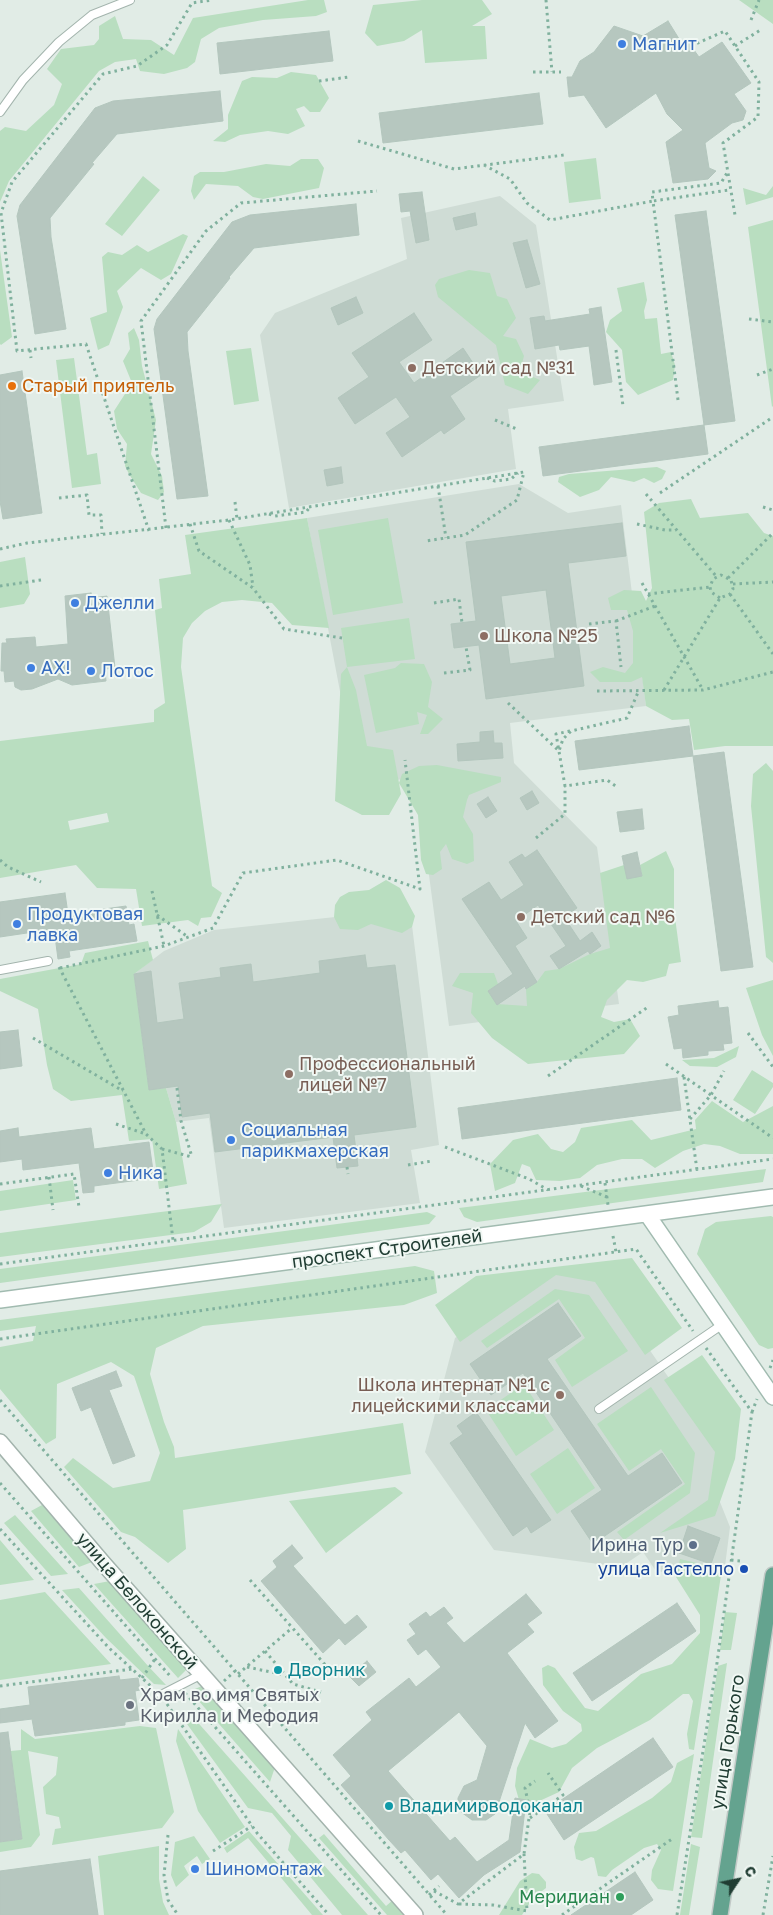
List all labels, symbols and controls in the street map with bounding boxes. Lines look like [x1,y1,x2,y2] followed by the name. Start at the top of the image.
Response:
[632,33,697,55] place label: Магнит
[616,38,628,50] marker: Магнит
[422,357,575,379] place label: Детский сад №31
[406,362,418,374] marker: Детский сад №31
[22,375,175,397] place label: Старый приятель
[6,380,18,392] marker: Старый приятель
[85,592,155,614] place label: Джелли
[69,597,81,609] marker: Джелли
[494,625,598,647] place label: Школа №25
[478,630,490,642] marker: Школа №25
[41,657,71,679] place label: АХ!
[101,660,154,682] place label: Лотос
[25,662,37,674] marker: АХ!
[85,665,97,677] marker: Лотос
[27,903,143,946] place label: Продуктовая лавка
[531,906,675,928] place label: Детский сад №6
[515,911,527,923] marker: Детский сад №6
[11,918,23,930] marker: Продуктовая лавка
[299,1053,476,1096] place label: Профессиональный лицей №7
[283,1068,295,1080] marker: Профессиональный лицей №7
[241,1119,389,1162] place label: Социальная парикмахерская
[225,1134,237,1146] marker: Социальная парикмахерская
[118,1162,163,1184] place label: Ника
[102,1167,114,1179] marker: Ника
[290,1225,484,1273] street label: проспект Строителей
[351,1374,550,1416] place label: Школа интернат №1 с лицейскими классами
[554,1389,566,1401] marker: Школа интернат №1 с лицейскими классами
[72,1528,202,1674] street label: улица Белоконской
[591,1534,683,1556] place label: Ирина Тур
[687,1539,699,1551] marker: Ирина Тур
[598,1558,734,1580] place label: улица Гастелло
[738,1563,750,1575] marker: улица Гастелло
[288,1659,365,1681] place label: Дворник
[272,1664,284,1676] marker: Дворник
[707,1673,749,1811] street label: улица Горького
[140,1684,319,1726] place label: Храм во имя Святых Кирилла и Мефодия
[124,1699,136,1711] marker: Храм во имя Святых Кирилла и Мефодия
[399,1795,583,1817] place label: Владимирводоканал
[383,1800,395,1812] marker: Владимирводоканал
[713,1855,763,1905] north arrow
[205,1858,323,1880] place label: Шиномонтаж
[741,1862,761,1880] text: С
[189,1863,201,1875] marker: Шиномонтаж
[519,1886,610,1908] place label: Меридиан
[614,1891,626,1903] marker: Меридиан

